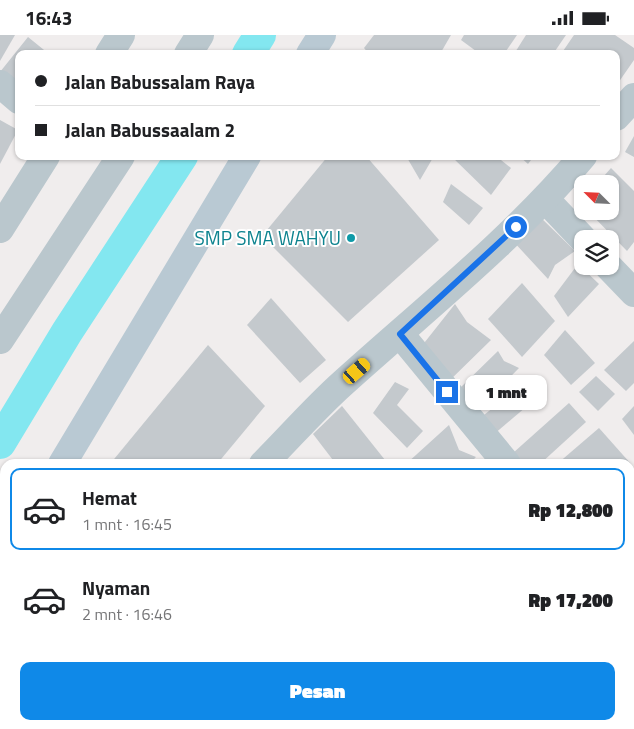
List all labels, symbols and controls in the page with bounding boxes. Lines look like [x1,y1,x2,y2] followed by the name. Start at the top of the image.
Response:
[25,3,72,32] text: 16:43
[65,67,255,96] text: Jalan Babussalam Raya
[65,115,235,144] text: Jalan Babussaalam 2
[574,175,619,220] north arrow
[574,175,619,275] map controls
[505,216,527,238] route start
[195,223,341,252] place label: SMP SMA WAHYU
[574,230,619,275] button: layers
[345,232,357,244] marker: SMP SMA WAHYU
[340,355,373,387] car
[464,375,547,409] callout: 1 mnt
[485,380,527,404] text: 1 mnt
[436,381,458,403] route end
[82,483,137,512] text: Hemat
[22,487,67,532] icon: car
[529,495,613,524] text: Rp 12,800
[82,512,172,536] text: 1 mnt · 16:45
[82,573,150,602] text: Nyaman
[22,577,67,622] icon: car
[529,585,613,614] text: Rp 17,200
[82,602,172,626] text: 2 mnt · 16:46
[20,662,615,720] button: Pesan

